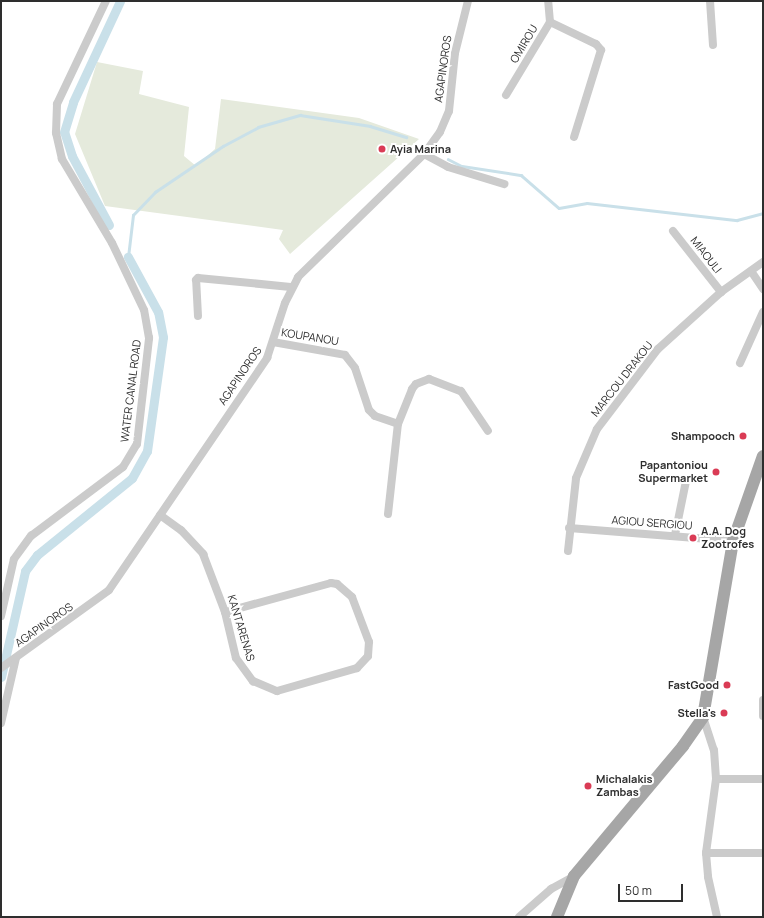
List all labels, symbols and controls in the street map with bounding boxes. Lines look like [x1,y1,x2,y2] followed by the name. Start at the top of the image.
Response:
[507,22,541,66] street label: OMIROU
[432,35,454,103] street label: AGAPINOROS
[390,142,451,156] place label: Ayia Marina
[377,144,387,154] marker: Ayia Marina
[688,234,724,276] street label: MIAOULI
[280,326,340,348] street label: KOUPANOU
[118,339,144,443] street label: WATER CANAL ROAD
[589,339,655,419] street label: MARCOU DRAKOU
[216,344,264,408] street label: AGAPINOROS
[671,429,735,443] place label: Shampooch
[738,431,748,441] marker: Shampooch
[638,459,708,485] place label: Papantoniou Supermarket
[711,467,721,477] marker: Papantoniou Supermarket
[611,514,693,532] street label: AGIOU SERGIOU
[701,525,754,551] place label: A.A. Dog Zootrofes
[688,533,698,543] marker: A.A. Dog Zootrofes
[225,593,257,663] street label: KANTARENAS
[13,600,75,650] street label: AGAPINOROS
[668,678,719,692] place label: FastGood
[722,680,732,690] marker: FastGood
[677,706,716,720] place label: Stella's
[719,708,729,718] marker: Stella's
[596,773,652,799] place label: Michalakis Zambas
[583,781,593,791] marker: Michalakis Zambas
[620,876,685,902] scale bar
[625,882,652,899] text: 50 m

